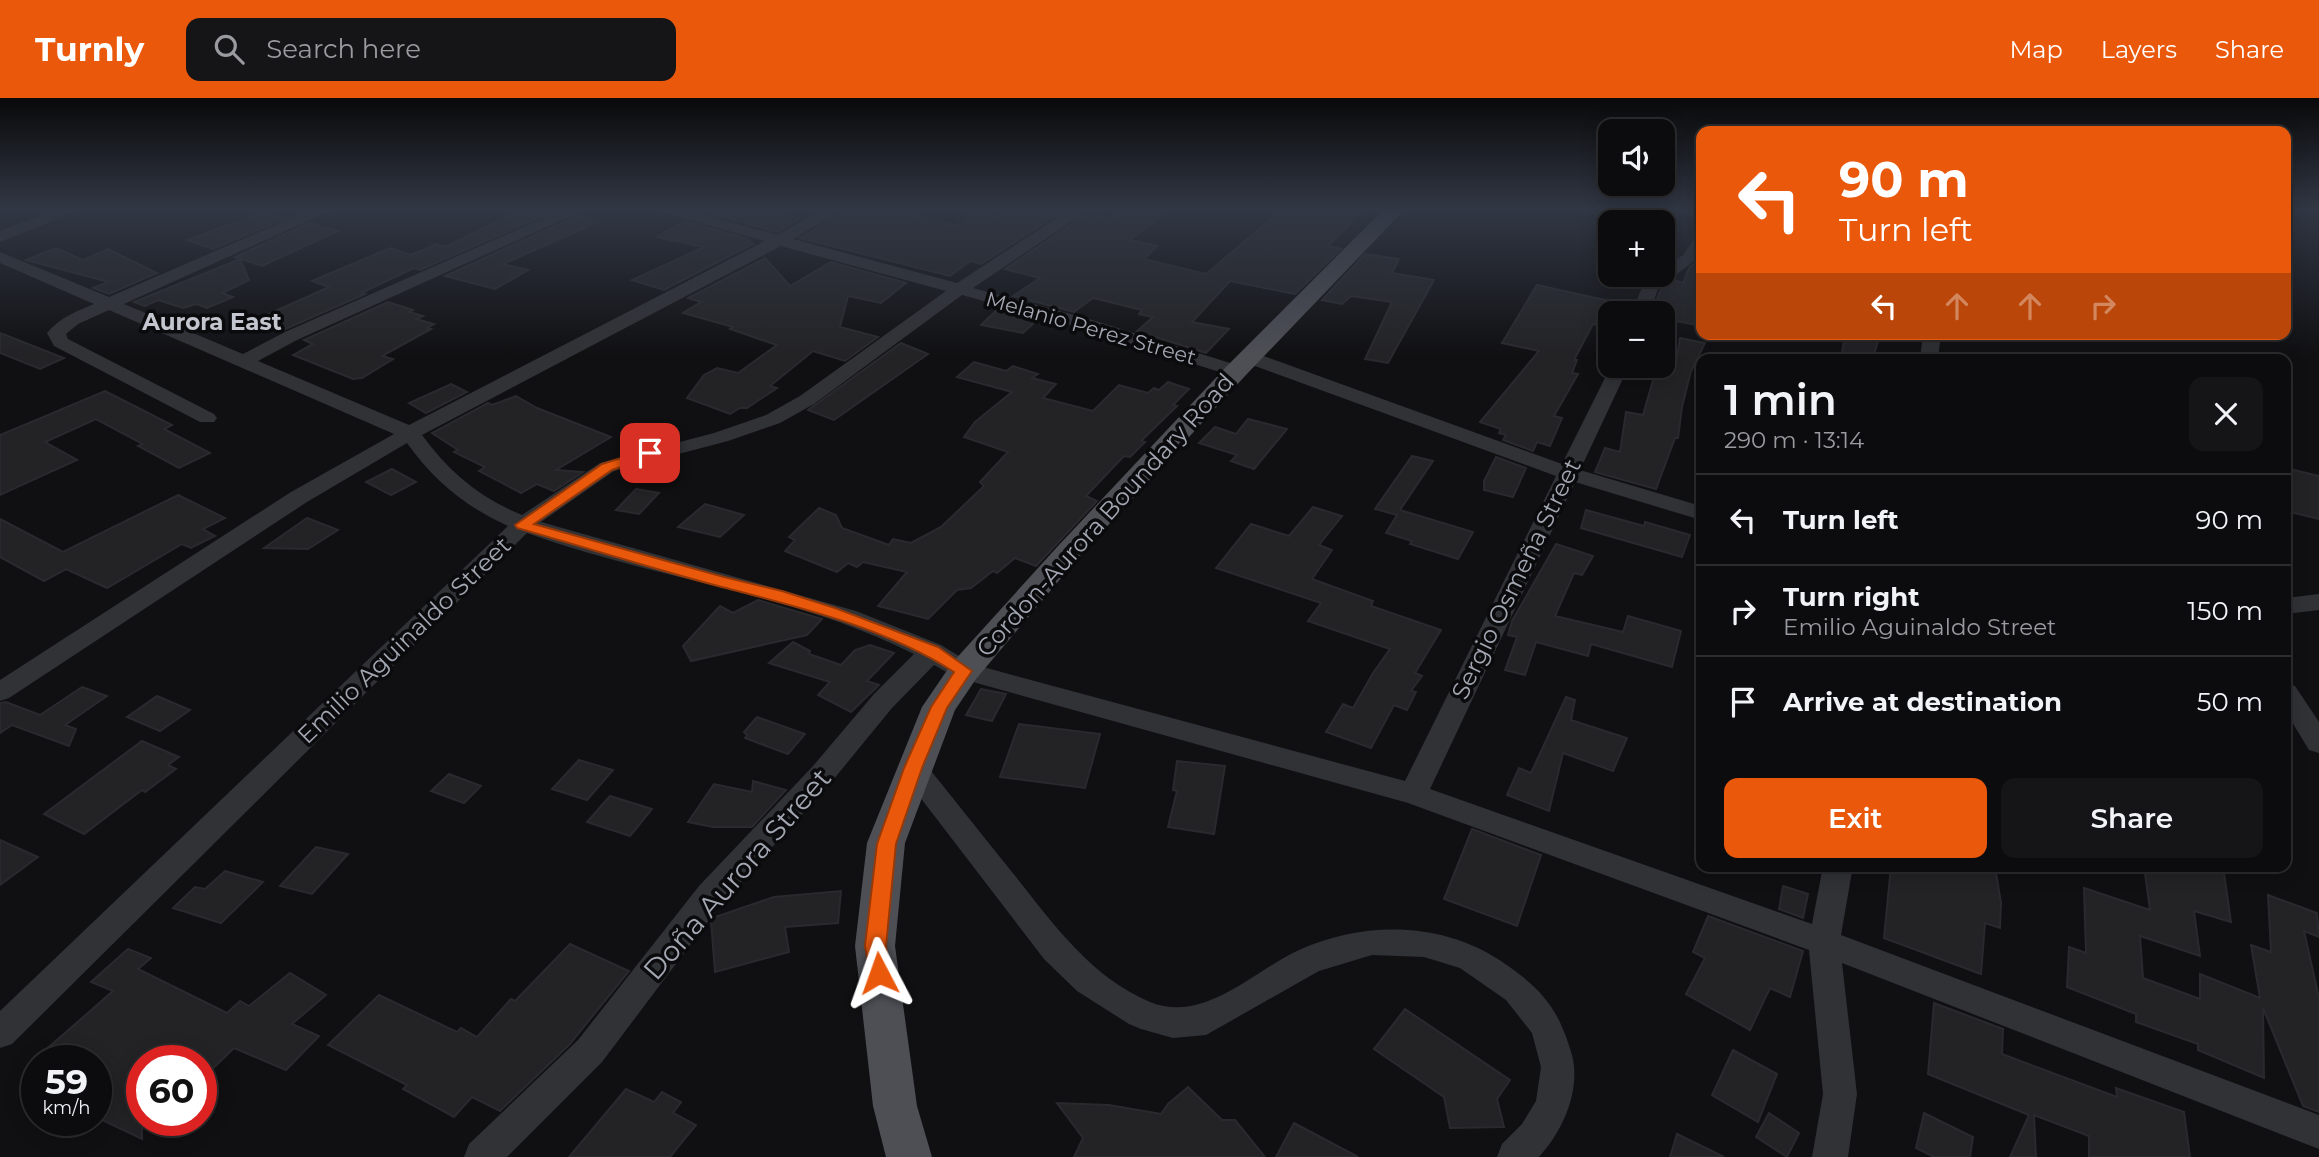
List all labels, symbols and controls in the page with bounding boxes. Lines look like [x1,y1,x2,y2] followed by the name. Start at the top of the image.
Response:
[186,18,676,81] search box
[35,29,144,69] text: Turnly
[210,30,248,68] icon: search
[266,33,421,65] text: Search here
[2009,35,2063,64] text: Map
[2101,35,2177,64] text: Layers
[2215,35,2284,64] text: Share
[1598,119,1675,378] map controls
[1598,119,1675,196] button: sound
[1839,150,1969,209] text: 90 m
[1724,154,1815,245] icon: left
[1598,210,1675,287] button: +
[1839,210,1973,249] text: Turn left
[983,286,1199,370] street label: Melanio Perez Street
[1865,287,1903,325] icon: left
[1938,287,1976,325] icon: ahead
[2011,287,2049,325] icon: ahead
[2084,287,2122,325] icon: right
[1598,301,1675,378] button: −
[141,308,282,336] district label: Aurora East
[970,367,1240,663] street label: Cordon-Aurora Boundary Road
[1724,374,1837,426] text: 1 min
[2189,377,2263,451] button: close
[620,423,680,483] pin
[1724,426,1864,454] text: 290 m · 13:14
[631,434,669,472] icon: arrive
[1445,454,1587,704] street label: Sergio Osmeña Street
[1724,501,1762,539] icon: left
[1783,504,1899,536] text: Turn left
[2196,504,2263,536] text: 90 m
[291,530,517,750] street label: Emilio Aguinaldo Street
[1783,581,1919,613] text: Turn right
[1724,592,1762,630] icon: right
[2187,595,2263,627] text: 150 m
[1783,613,2056,641] text: Emilio Aguinaldo Street
[1724,683,1762,721] icon: arrive
[1783,686,2062,718] text: Arrive at destination
[2197,686,2263,718] text: 50 m
[636,761,838,987] street label: Doña Aurora Street
[1724,778,1987,858] button: Exit
[2001,778,2263,858] button: Share
[842,936,916,1010] position arrow
[126,1045,217,1136] speed limit sign: 60
[45,1060,88,1103] text: 59
[42,1097,91,1119] text: km/h

